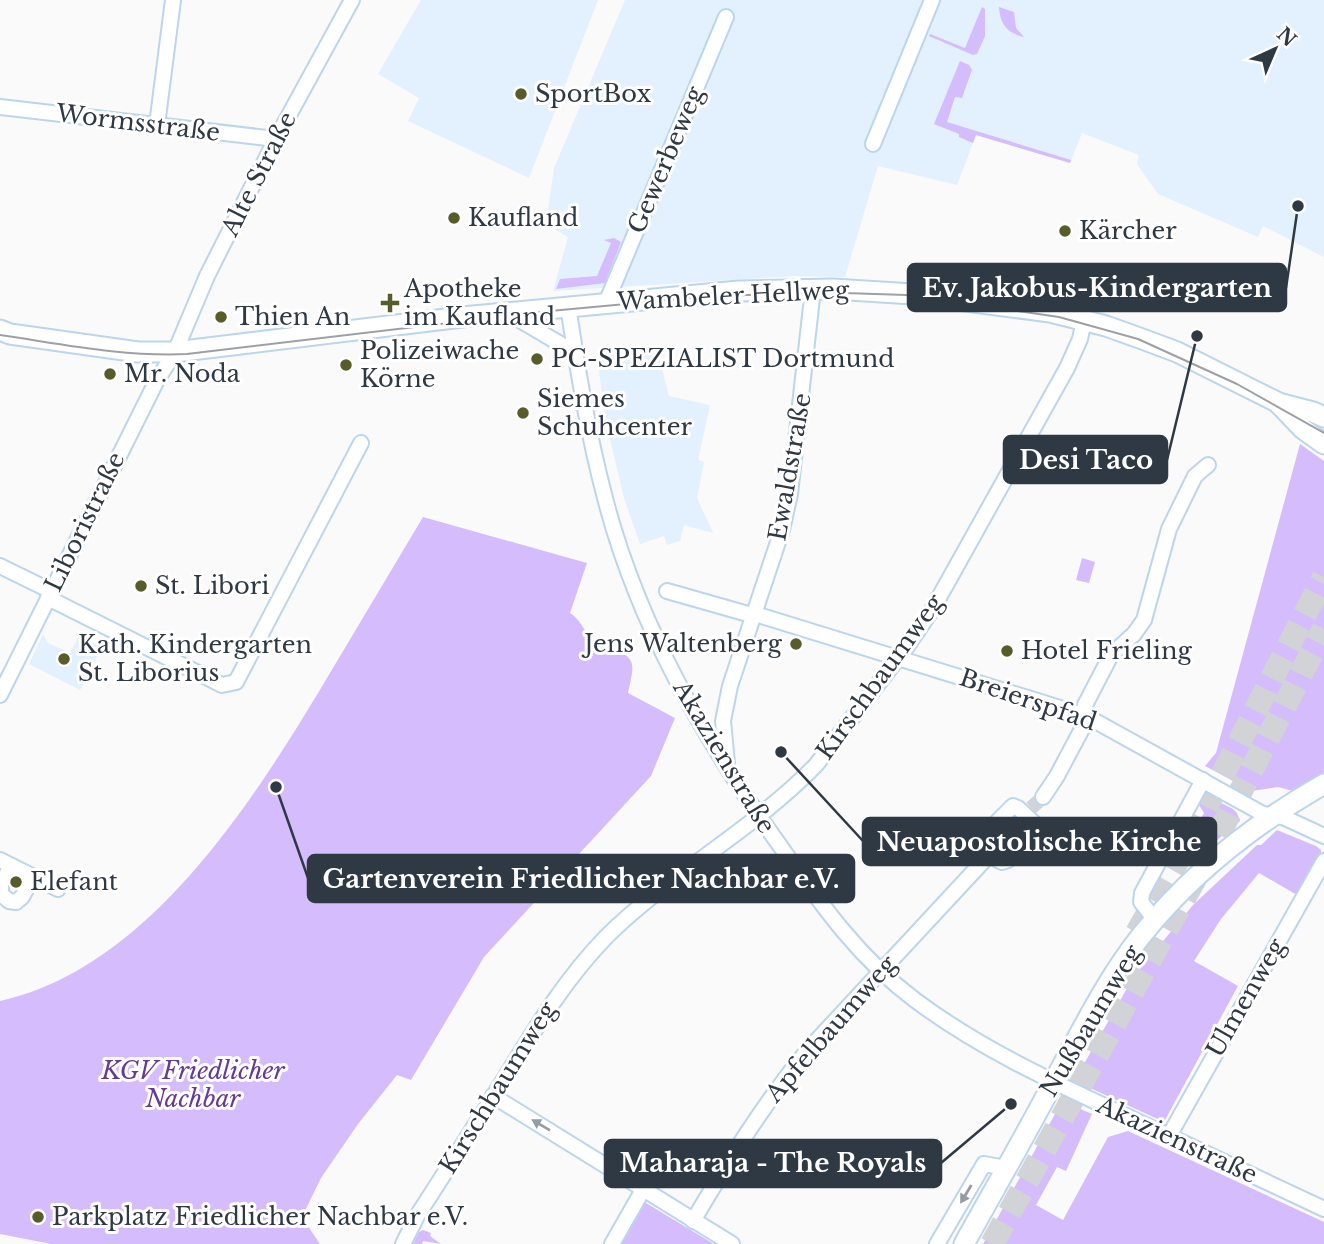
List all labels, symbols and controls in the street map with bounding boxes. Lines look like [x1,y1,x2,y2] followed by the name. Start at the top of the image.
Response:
[1240,14,1310,84] north arrow
[1272,23,1301,52] text: N
[535,79,651,108] place label: SportBox
[622,81,710,238] street label: Gewerbeweg
[513,86,529,102] marker: SportBox
[53,98,222,147] street label: Wormsstraße
[214,107,302,242] street label: Alte Straße
[468,203,578,232] place label: Kaufland
[446,210,462,226] marker: Kaufland
[1079,216,1177,245] place label: Kärcher
[1057,223,1073,239] marker: Kärcher
[908,264,1286,311] callout: Ev. Jakobus-Kindergarten
[922,272,1272,304] text: Ev. Jakobus-Kindergarten
[403,274,555,331] place label: Apotheke im Kaufland
[615,275,851,316] street label: Wambeler Hellweg
[382,295,398,311] marker: Apotheke im Kaufland
[235,302,350,331] place label: Thien An
[213,309,229,325] marker: Thien An
[360,336,519,393] place label: Polizeiwache Körne
[551,344,894,373] place label: PC-SPEZIALIST Dortmund
[529,351,545,367] marker: PC-SPEZIALIST Dortmund
[338,357,354,373] marker: Polizeiwache Körne
[124,359,241,388] place label: Mr. Noda
[102,366,118,382] marker: Mr. Noda
[537,384,692,441] place label: Siemes Schuhcenter
[762,391,817,543] street label: Ewaldstraße
[515,405,531,421] marker: Siemes Schuhcenter
[1004,436,1167,483] callout: Desi Taco
[1019,444,1153,476] text: Desi Taco
[38,447,131,596] street label: Liboristraße
[155,571,269,600] place label: St. Libori
[133,578,149,594] marker: St. Libori
[810,588,950,765] street label: Kirschbaumweg
[581,629,783,658] place label: Jens Waltenberg
[78,630,312,687] place label: Kath. Kindergarten St. Liborius
[788,636,804,652] marker: Jens Waltenberg
[1021,636,1193,665] place label: Hotel Frieling
[999,643,1015,659] marker: Hotel Frieling
[56,651,72,667] marker: Kath. Kindergarten St. Liborius
[956,662,1101,737] street label: Breierspfad
[667,674,781,838] street label: Akazienstraße
[863,818,1216,865] callout: Neuapostolische Kirche
[877,826,1201,858] text: Neuapostolische Kirche
[308,855,854,902] callout: Gartenverein Friedlicher Nachbar e.V.
[323,863,839,895] text: Gartenverein Friedlicher Nachbar e.V.
[30,867,118,896] place label: Elefant
[8,874,24,890] marker: Elefant
[1200,933,1291,1062] street label: Ulmenweg
[1034,939,1148,1102] street label: Nußbaumweg
[758,949,903,1109] street label: Apfelbaumweg
[433,996,562,1179] street label: Kirschbaumweg
[100,1056,286,1113] park label: KGV Friedlicher Nachbar
[1092,1089,1262,1189] street label: Akazienstraße
[531,1119,550,1131] one-way arrow
[605,1140,941,1187] callout: Maharaja - The Royals
[620,1147,926,1179] text: Maharaja - The Royals
[960,1185,973,1204] one-way arrow
[52,1202,468,1231] place label: Parkplatz Friedlicher Nachbar e.V.
[30,1209,46,1225] marker: Parkplatz Friedlicher Nachbar e.V.

